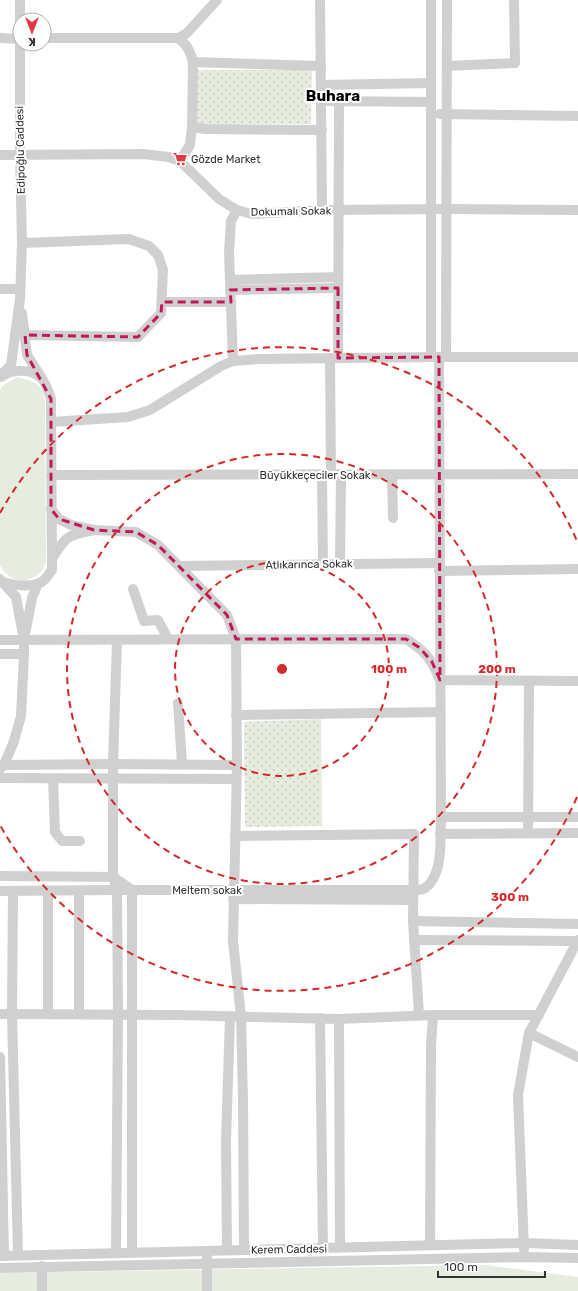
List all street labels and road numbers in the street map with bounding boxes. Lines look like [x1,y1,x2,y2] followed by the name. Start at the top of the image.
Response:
[13,106,28,194] street label: Edipoğlu Caddesi
[251,204,332,219] street label: Dokumalı Sokak
[260,469,371,482] street label: Büyükkeçeciler Sokak
[265,557,353,572] street label: Atlıkarınca Sokak
[172,884,242,897] street label: Meltem sokak
[251,1242,327,1257] street label: Kerem Caddesi

